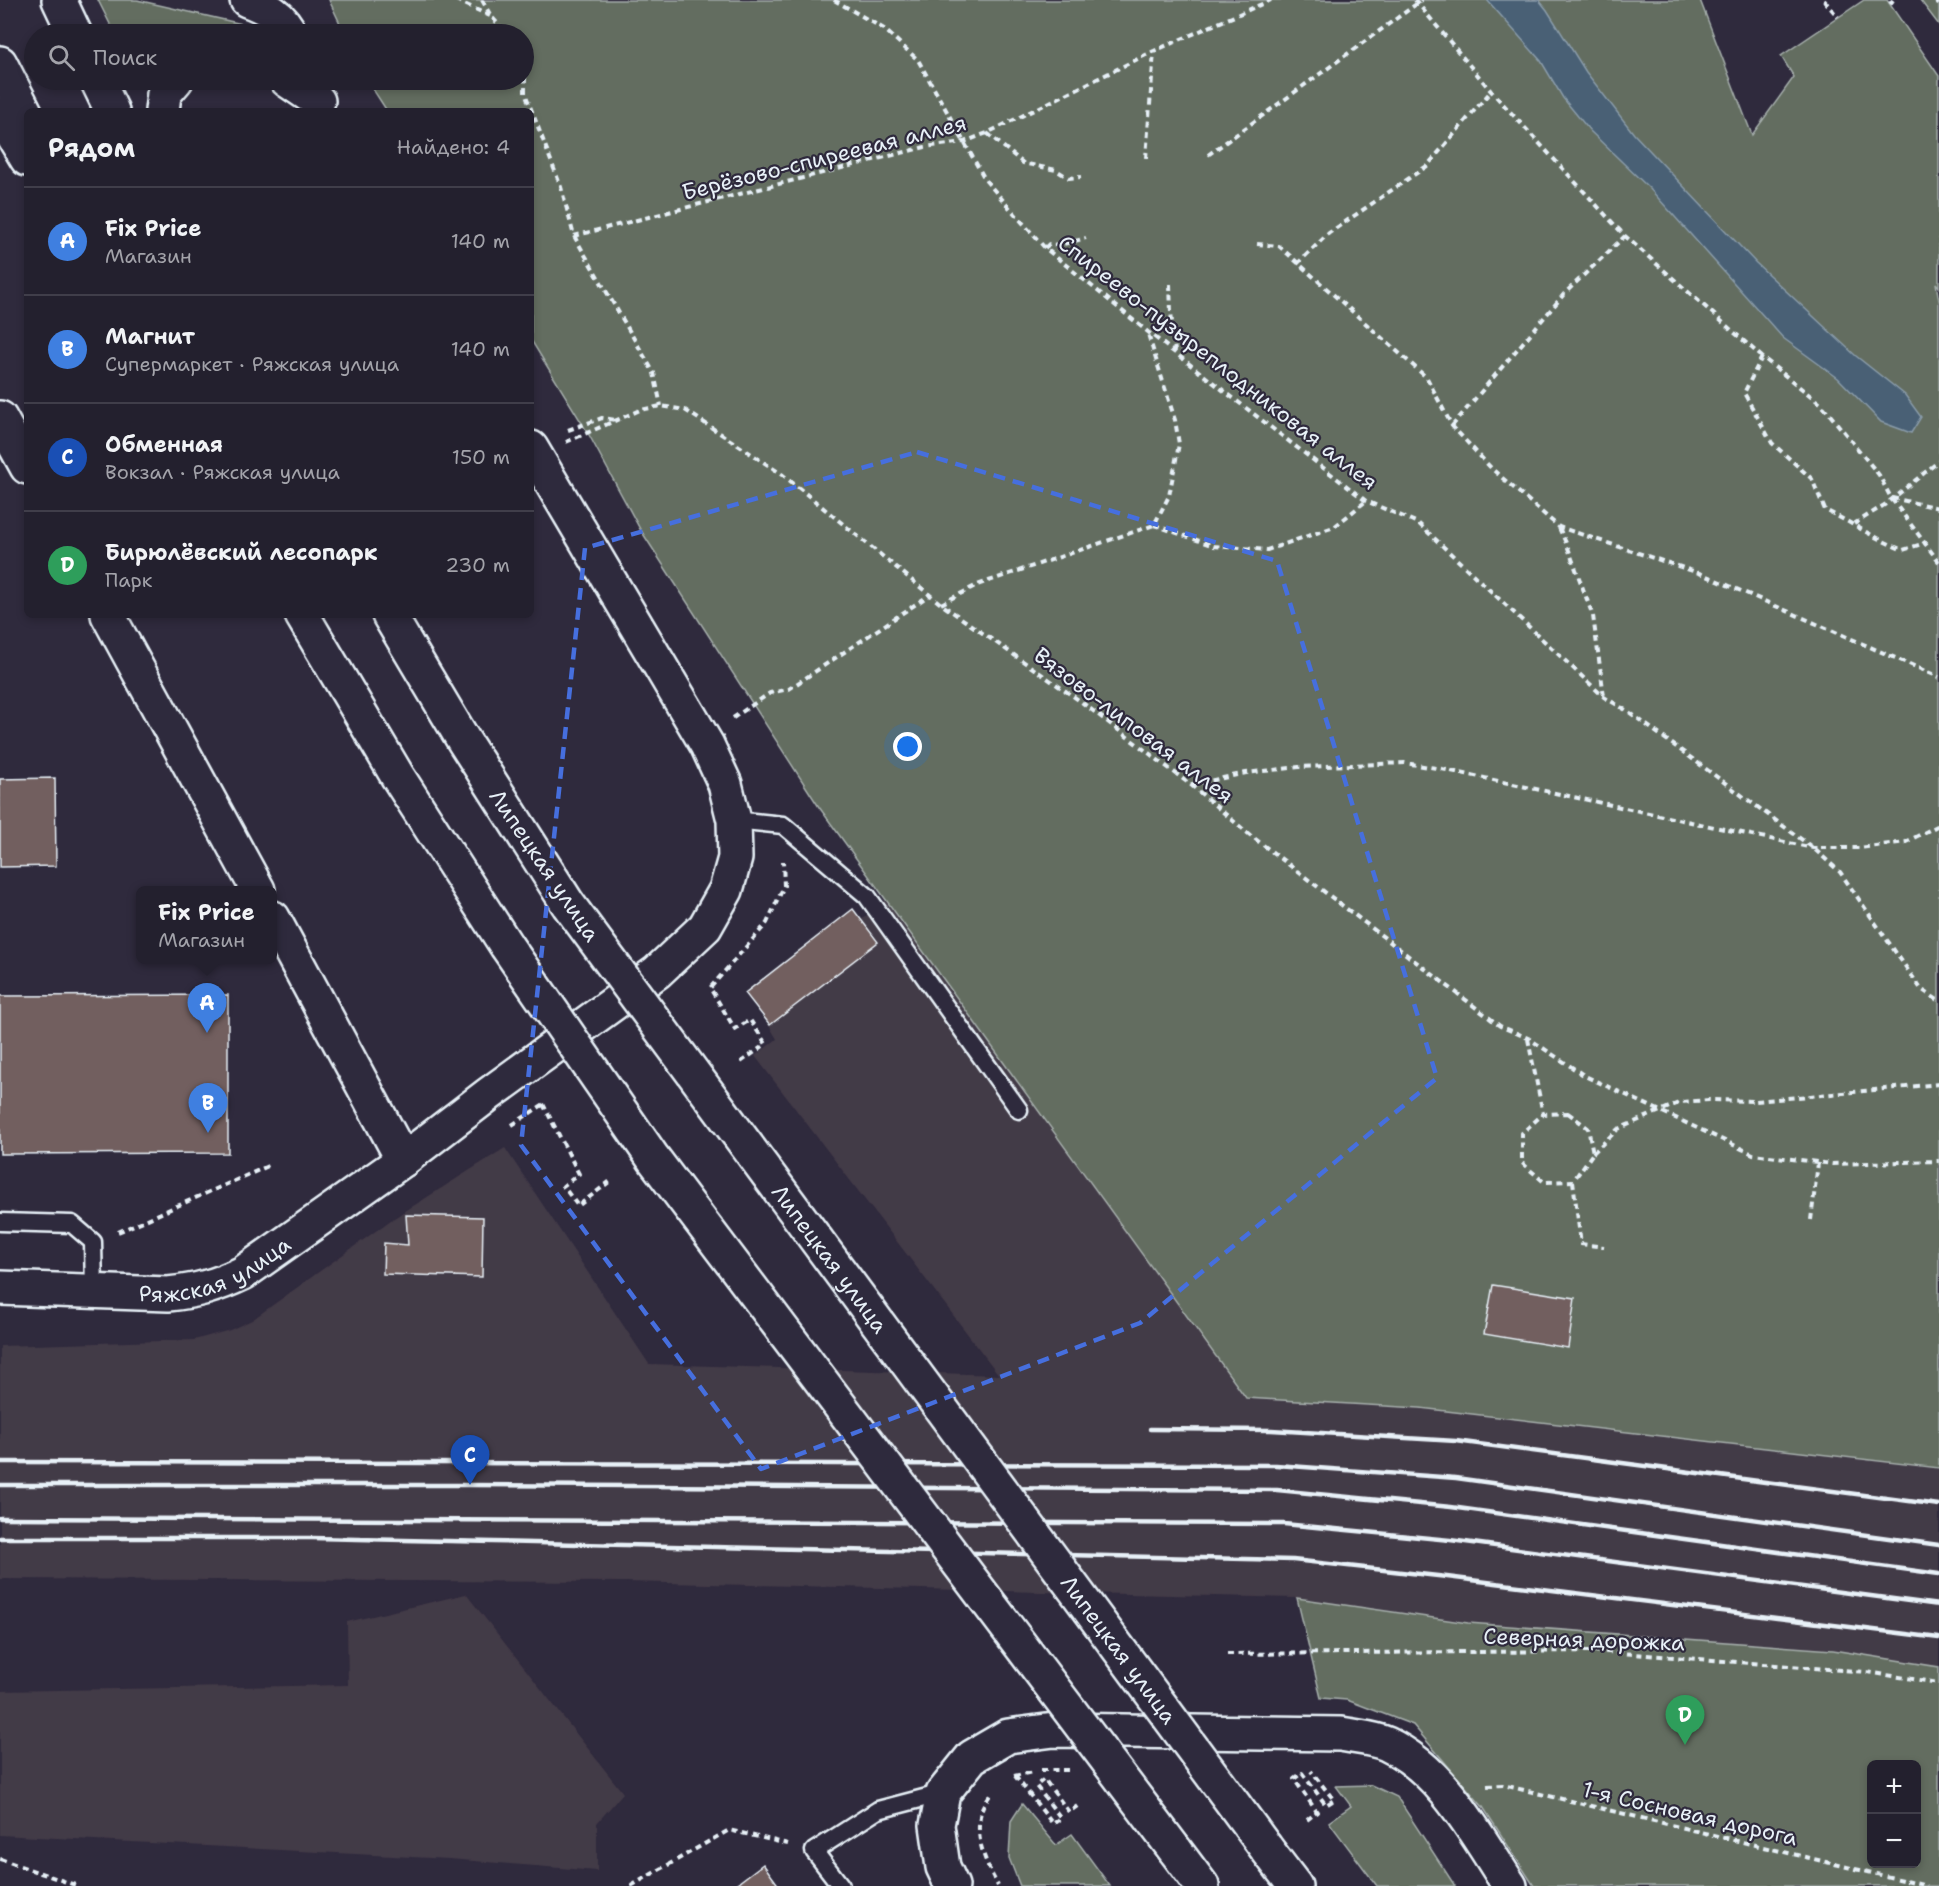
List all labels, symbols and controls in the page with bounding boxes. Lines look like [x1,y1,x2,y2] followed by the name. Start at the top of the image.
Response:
[24,24,534,90] search box
[45,41,78,74] icon: search
[93,43,157,72] text: Поиск
[679,108,969,207] street label: Берёзово-спиреевая аллея
[48,130,135,165] text: Рядом
[397,134,510,160] text: Найдено: 4
[105,214,201,243] text: Fix Price
[60,228,75,254] text: A
[451,228,510,254] text: 140 m
[1052,228,1384,496] street label: Спиреево-пузыреплодниковая аллея
[105,243,192,269] text: Магазин
[105,322,195,351] text: Магнит
[61,336,74,362] text: B
[451,336,510,362] text: 140 m
[105,351,399,377] text: Супермаркет · Ряжская улица
[105,430,223,459] text: Обменная
[61,444,74,470] text: C
[452,444,510,470] text: 150 m
[105,459,340,485] text: Вокзал · Ряжская улица
[105,538,378,567] text: Бирюлёвский лесопарк
[60,552,75,578] text: D
[445,552,510,578] text: 230 m
[105,567,152,593] text: Парк
[1028,641,1239,810] street label: Вязово-липовая аллея
[893,732,922,761] your location
[483,783,607,947] street label: Липецкая улица
[136,886,277,964] popup
[158,898,255,927] text: Fix Price
[158,927,245,953] text: Магазин
[188,984,226,1033] pin: A
[188,1084,228,1133] pin: B
[765,1179,895,1339] street label: Липецкая улица
[138,1230,297,1309] street label: Ряжская улица
[450,1436,490,1485] pin: C
[1054,1569,1184,1730] street label: Липецкая улица
[1483,1621,1686,1658] street label: Северная дорожка
[1666,1696,1704,1745] pin: D
[1867,1760,1921,1868] map controls
[1867,1760,1921,1814] button: +
[1580,1775,1801,1852] street label: 1-я Сосновая дорога
[1867,1814,1921,1868] button: −

